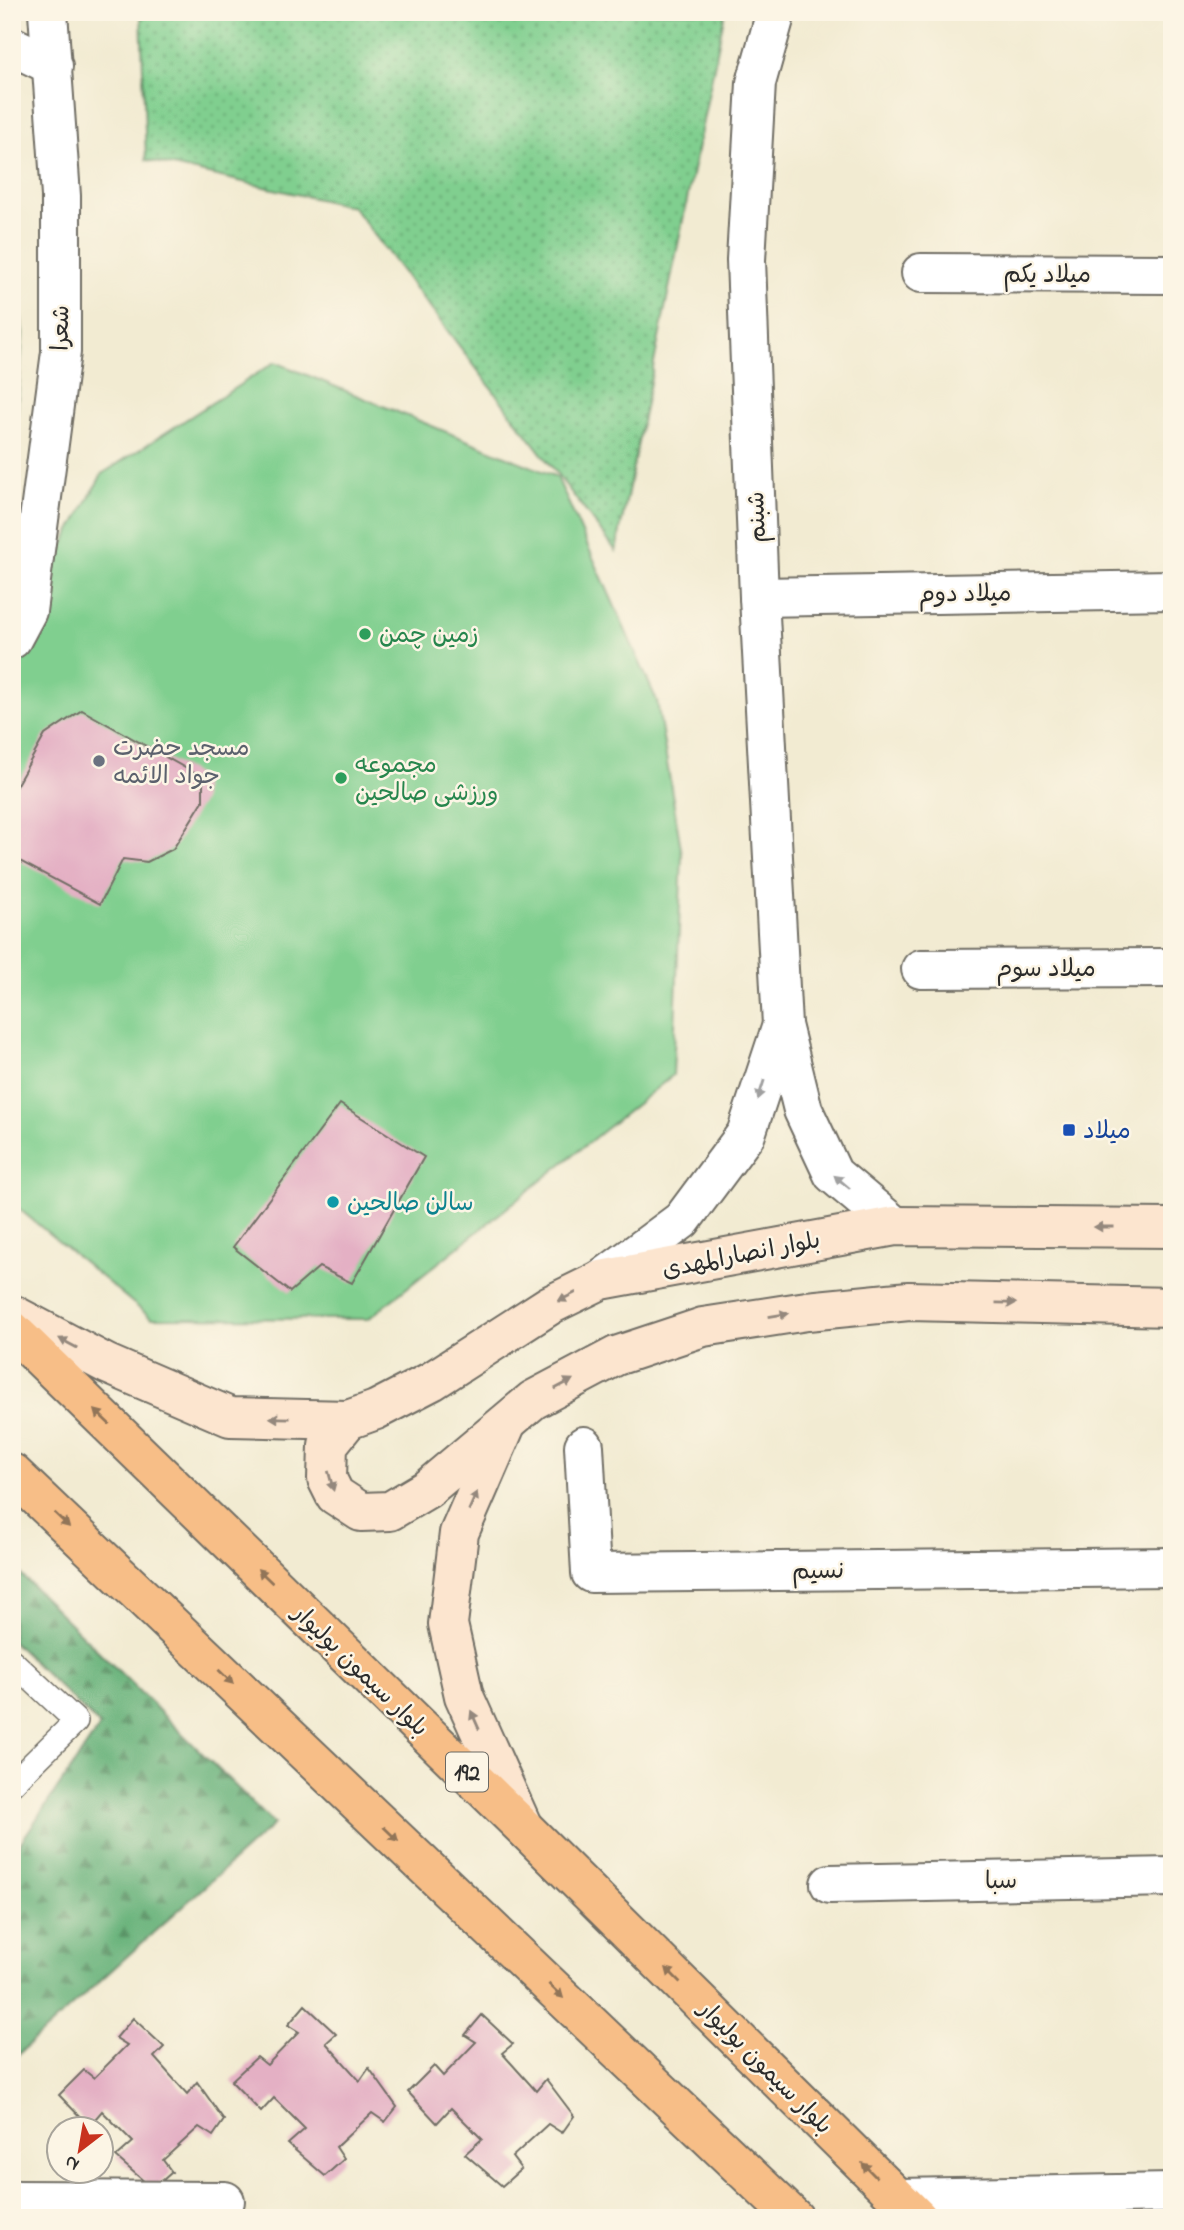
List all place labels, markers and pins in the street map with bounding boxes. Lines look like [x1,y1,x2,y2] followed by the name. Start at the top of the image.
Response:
[379,619,479,654] place label: زمین چمن
[357,626,373,642] marker: زمین چمن
[113,732,249,795] place label: مسجد حضرت جواد الائمه
[355,749,498,812] place label: مجموعه ورزشی صالحین
[91,753,107,769] marker: مسجد حضرت جواد الائمه
[333,770,349,786] marker: مجموعه ورزشی صالحین
[1083,1115,1131,1150] place label: میلاد
[1061,1122,1077,1138] marker: میلاد
[347,1187,474,1222] place label: سالن صالحین
[325,1194,341,1210] marker: سالن صالحین

